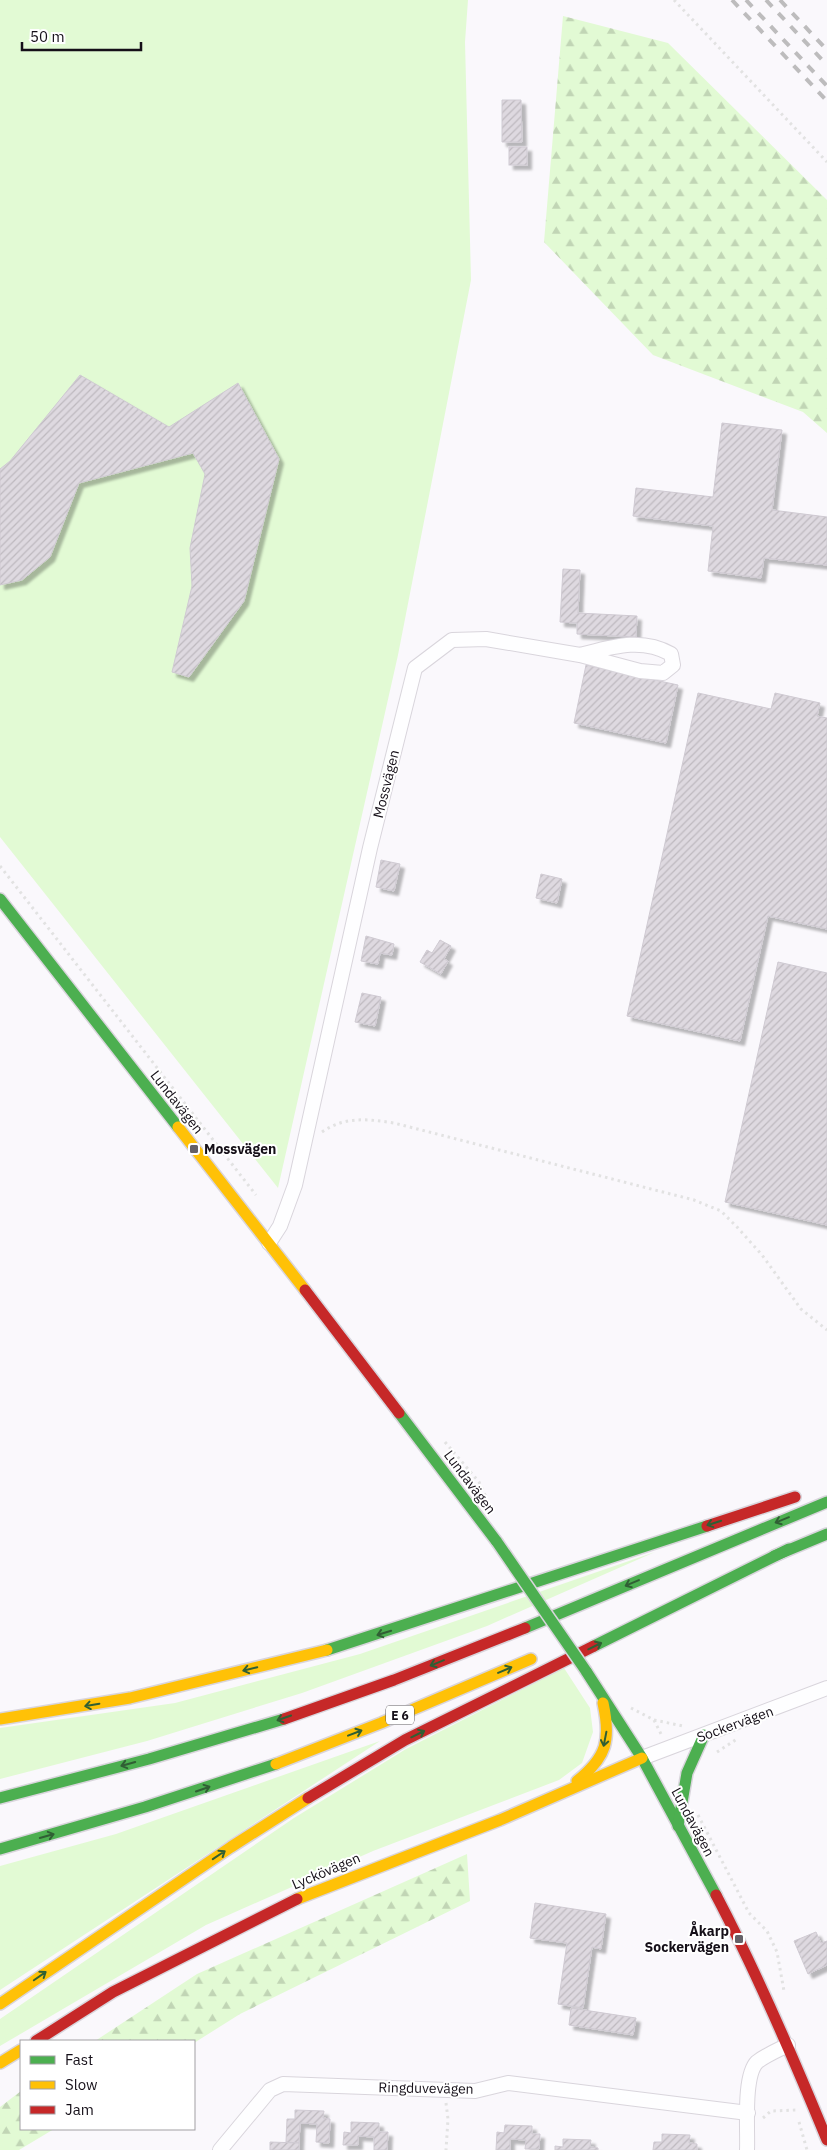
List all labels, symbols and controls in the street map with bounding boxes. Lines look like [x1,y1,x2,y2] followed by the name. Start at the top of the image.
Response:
[22,20,141,52] scale bar
[30,27,65,46] text: 50 m
[369,748,403,820] street label: Mossvägen
[147,1067,207,1137] street label: Lundavägen
[204,1140,276,1158] place label: Mossvägen
[188,1143,200,1155] marker: Mossvägen
[440,1446,500,1518] street label: Lundavägen
[775,1515,790,1525] one-way arrow
[706,1519,722,1529] one-way arrow
[625,1579,640,1588] one-way arrow
[377,1629,392,1638] one-way arrow
[587,1641,602,1651] one-way arrow
[429,1659,445,1668] one-way arrow
[243,1665,259,1674] one-way arrow
[497,1665,512,1675] one-way arrow
[84,1700,100,1710] one-way arrow
[694,1702,776,1746] street label: Sockervägen
[386,1706,414,1724] road number: E 6
[276,1714,292,1723] one-way arrow
[347,1728,362,1737] one-way arrow
[410,1728,425,1738] one-way arrow
[600,1731,609,1747] one-way arrow
[120,1759,136,1769] one-way arrow
[194,1784,210,1793] one-way arrow
[667,1784,719,1860] street label: Lundavägen
[39,1830,55,1840] one-way arrow
[212,1849,226,1860] one-way arrow
[289,1849,363,1893] street label: Lyckövägen
[645,1921,729,1956] place label: Åkarp Sockervägen
[733,1933,745,1945] marker: Åkarp Sockervägen
[33,1971,47,1981] one-way arrow
[20,2040,195,2130] legend
[65,2050,93,2069] text: Fast
[65,2075,98,2094] text: Slow
[378,2078,474,2098] street label: Ringduvevägen
[65,2100,94,2119] text: Jam

